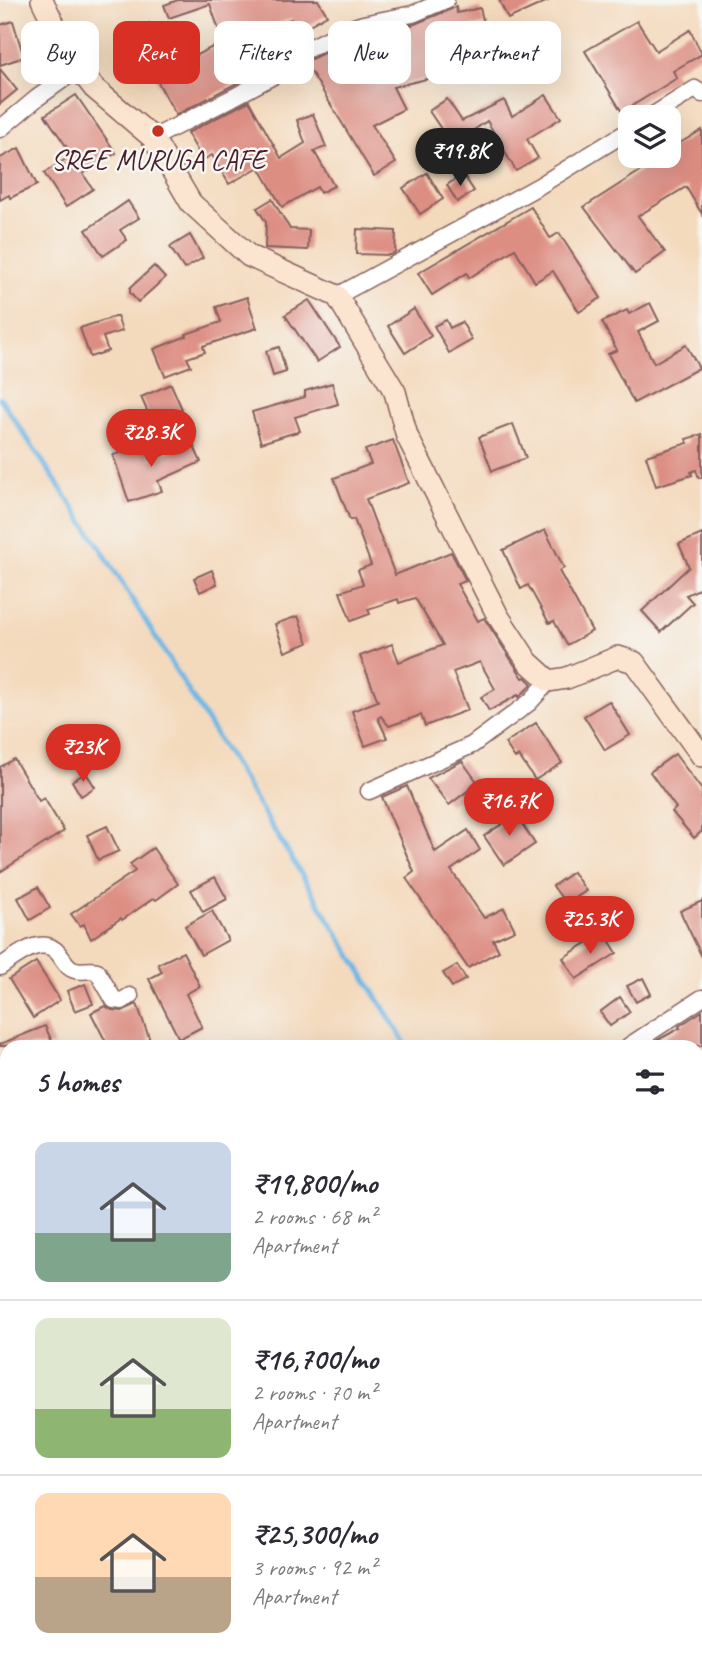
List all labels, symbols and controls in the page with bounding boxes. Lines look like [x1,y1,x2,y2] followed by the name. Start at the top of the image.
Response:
[21,21,99,84] chip: Buy
[113,21,200,84] chip: Rent
[214,21,314,84] chip: Filters
[328,21,411,84] chip: New
[425,21,561,84] chip: Apartment
[618,105,681,168] map controls
[618,105,681,168] button: layers
[150,123,166,139] marker: SREE MURUGA CAFE
[403,128,517,188] pin: ₹19.8K
[431,136,489,165] text: ₹19.8K
[51,142,268,177] place label: SREE MURUGA CAFE
[94,410,208,469] pin: ₹28.3K
[122,417,180,446] text: ₹28.3K
[42,724,124,784] pin: ₹23K
[62,732,104,761] text: ₹23K
[452,778,566,838] pin: ₹16.7K
[480,786,538,815] text: ₹16.7K
[533,897,647,956] pin: ₹25.3K
[561,904,619,933] text: ₹25.3K
[35,1063,119,1101] text: 5 homes
[631,1063,669,1101] icon: filters
[252,1164,377,1202] text: ₹19,800/mo
[91,1170,175,1254] icon: home
[252,1202,376,1231] text: 2 rooms · 68 m²
[252,1231,337,1260] text: Apartment
[252,1340,378,1378] text: ₹16,700/mo
[91,1346,175,1430] icon: home
[252,1378,376,1407] text: 2 rooms · 70 m²
[252,1407,337,1436] text: Apartment
[252,1515,377,1553] text: ₹25,300/mo
[91,1521,175,1605] icon: home
[252,1553,376,1582] text: 3 rooms · 92 m²
[252,1582,337,1611] text: Apartment

